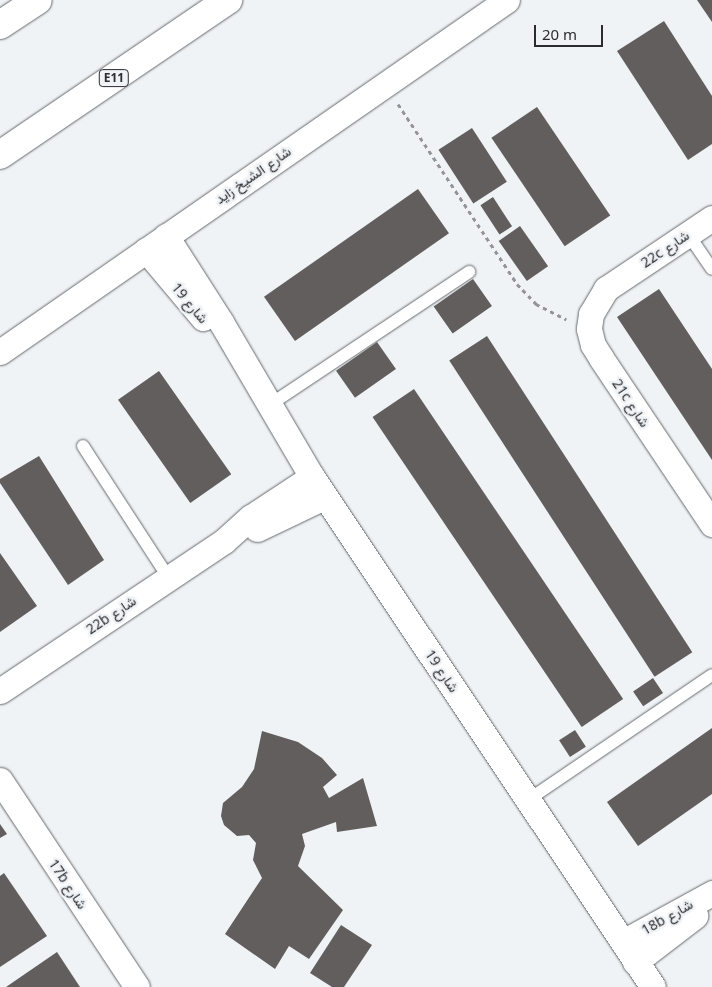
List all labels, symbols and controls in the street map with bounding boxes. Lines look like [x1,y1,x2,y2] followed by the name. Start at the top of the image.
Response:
[537,15,606,47] scale bar
[542,24,577,44] text: 20 m
[98,68,130,88] road number: E11
[212,143,294,207] street label: شارع الشيخ زايد
[638,227,692,271] street label: 22c شارع
[168,279,212,327] street label: شارع 19
[609,376,653,430] street label: 21c شارع
[83,592,139,638] street label: 22b شارع
[422,646,462,696] street label: شارع 19
[45,856,91,912] street label: 17b شارع
[638,896,696,938] street label: 18b شارع

